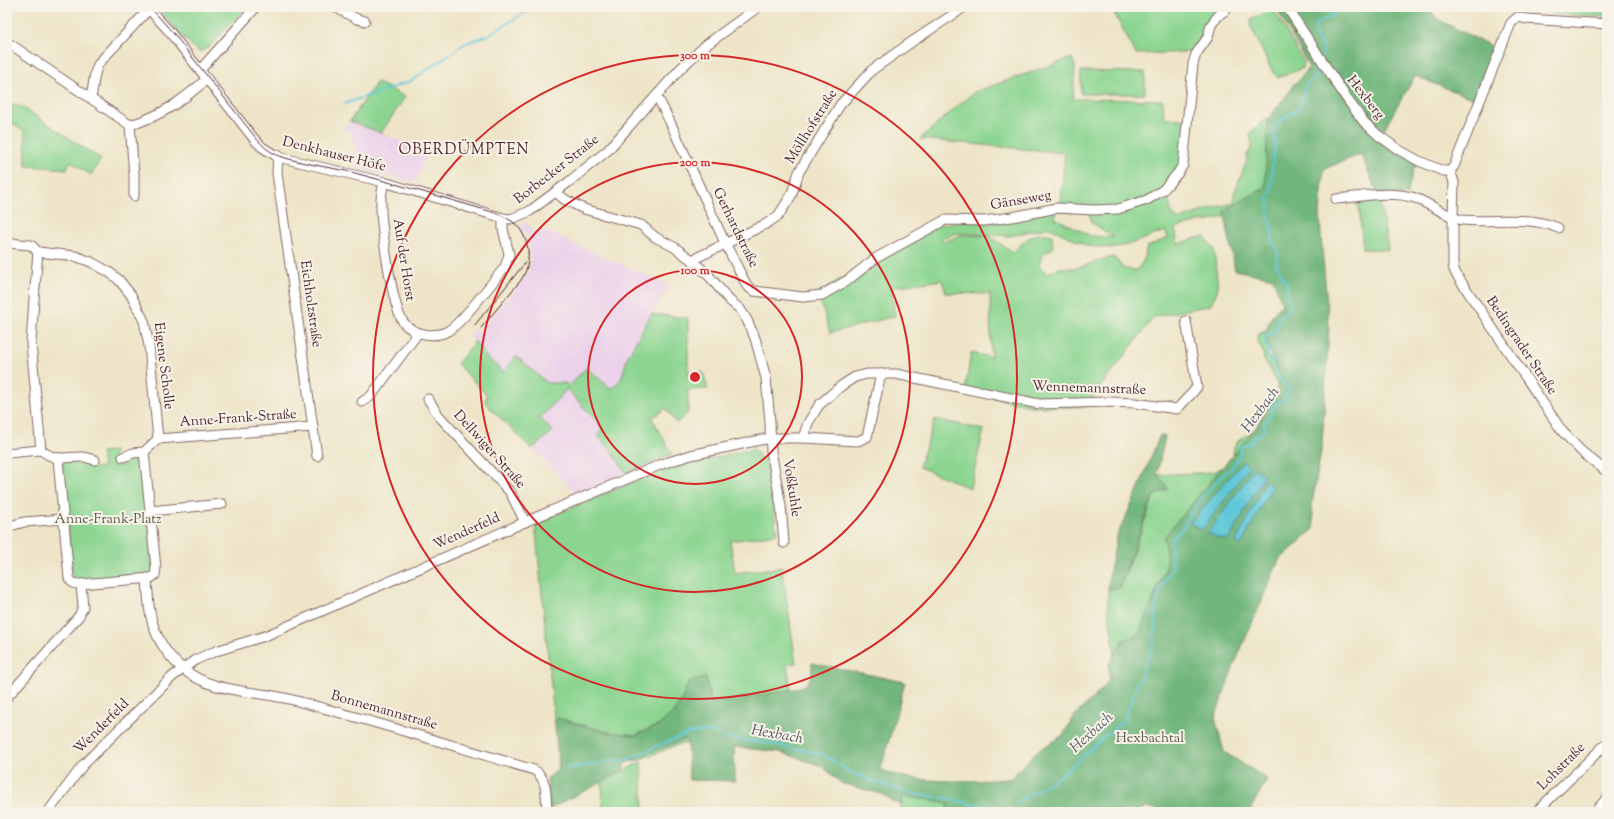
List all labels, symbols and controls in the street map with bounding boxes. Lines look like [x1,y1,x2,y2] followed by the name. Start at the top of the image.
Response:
[680,47,710,65] text: 300 m
[1341,72,1389,124] street label: Hexberg
[781,86,843,168] street label: Möllhofstraße
[510,130,604,210] street label: Borbecker Straße
[280,132,388,178] street label: Denkhauser Höfe
[398,139,530,161] district label: OBERDÜMPTEN
[680,154,710,172] text: 200 m
[707,185,763,271] street label: Gerhardstraße
[989,186,1053,216] street label: Gänseweg
[387,217,419,303] street label: Auf der Horst
[294,259,326,349] street label: Eichholzstraße
[679,262,710,280] text: 100 m
[1481,293,1561,399] street label: Bedingrader Straße
[148,321,178,411] street label: Eigene Scholle
[688,370,702,384] centre of rings
[1032,377,1146,401] street label: Wennemannstraße
[1237,382,1286,437] water label: Hexbach
[179,405,297,433] street label: Anne-Frank-Straße
[448,406,530,494] street label: Dellwiger Straße
[777,457,805,519] street label: Voßkuhle
[430,508,504,556] street label: Wenderfeld
[55,510,161,530] park label: Anne-Frank-Platz
[328,686,440,736] street label: Bonnemannstraße
[70,695,134,759] street label: Wenderfeld
[1066,707,1119,758] water label: Hexbach
[749,720,805,750] water label: Hexbach
[1116,729,1184,749] park label: Hexbachtal
[1534,739,1590,795] street label: Lohstraße

